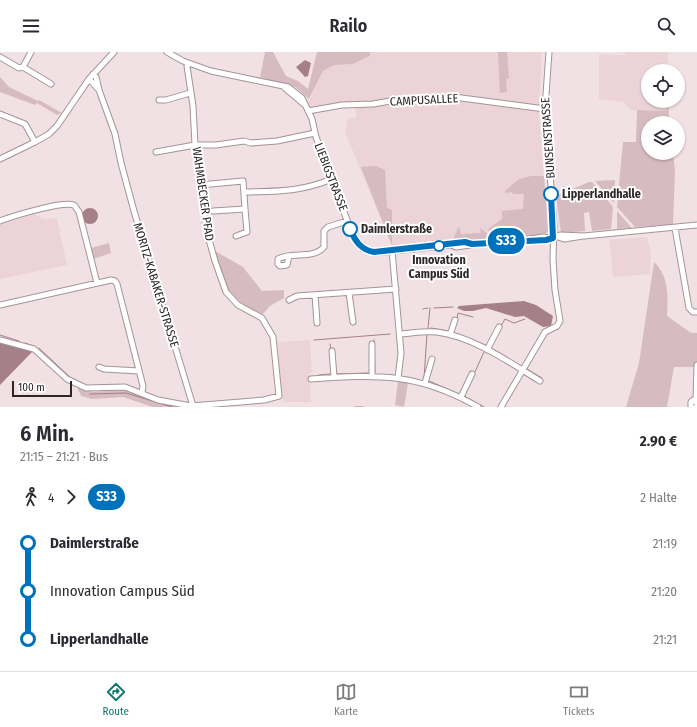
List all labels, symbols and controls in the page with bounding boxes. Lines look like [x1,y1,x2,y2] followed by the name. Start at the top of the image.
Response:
[20,15,42,37] icon: menu
[330,15,367,37] text: Railo
[655,15,677,37] icon: search
[641,64,685,160] map controls
[641,64,685,108] button: locate
[390,91,459,109] street label: CAMPUSALLEE
[538,97,558,179] street label: BUNSENSTRASSE
[641,116,685,160] button: layers
[312,141,351,214] street label: LIEBIGSTRASSE
[189,146,217,242] street label: WAHMBECKER PFAD
[543,186,559,202] marker: Lipperlandhalle
[562,187,641,201] place label: Lipperlandhalle
[130,221,182,349] street label: MORITZ-KABAKER-STRASSE
[342,221,358,237] marker: Daimlerstraße
[361,222,432,236] place label: Daimlerstraße
[483,228,529,254] line badge: S33
[496,232,516,249] text: S33
[433,240,445,252] marker: Innovation Campus Süd
[409,253,469,281] place label: Innovation Campus Süd
[12,379,72,398] scale bar
[18,381,45,394] text: 100 m
[20,420,74,447] text: 6 Min.
[640,432,677,450] text: 2.90 €
[20,449,108,464] text: 21:15 – 21:21 · Bus
[20,486,42,508] icon: walk
[60,486,82,508] icon: forward
[96,488,117,505] text: S33
[48,490,54,505] text: 4
[640,490,677,505] text: 2 Halte
[50,534,139,552] text: Daimlerstraße
[653,536,677,551] text: 21:19
[50,582,195,600] text: Innovation Campus Süd
[651,584,677,599] text: 21:20
[50,630,149,648] text: Lipperlandhalle
[653,632,677,647] text: 21:21
[103,681,129,718] tab: Route
[334,681,358,718] tab: Karte
[563,681,594,718] tab: Tickets

